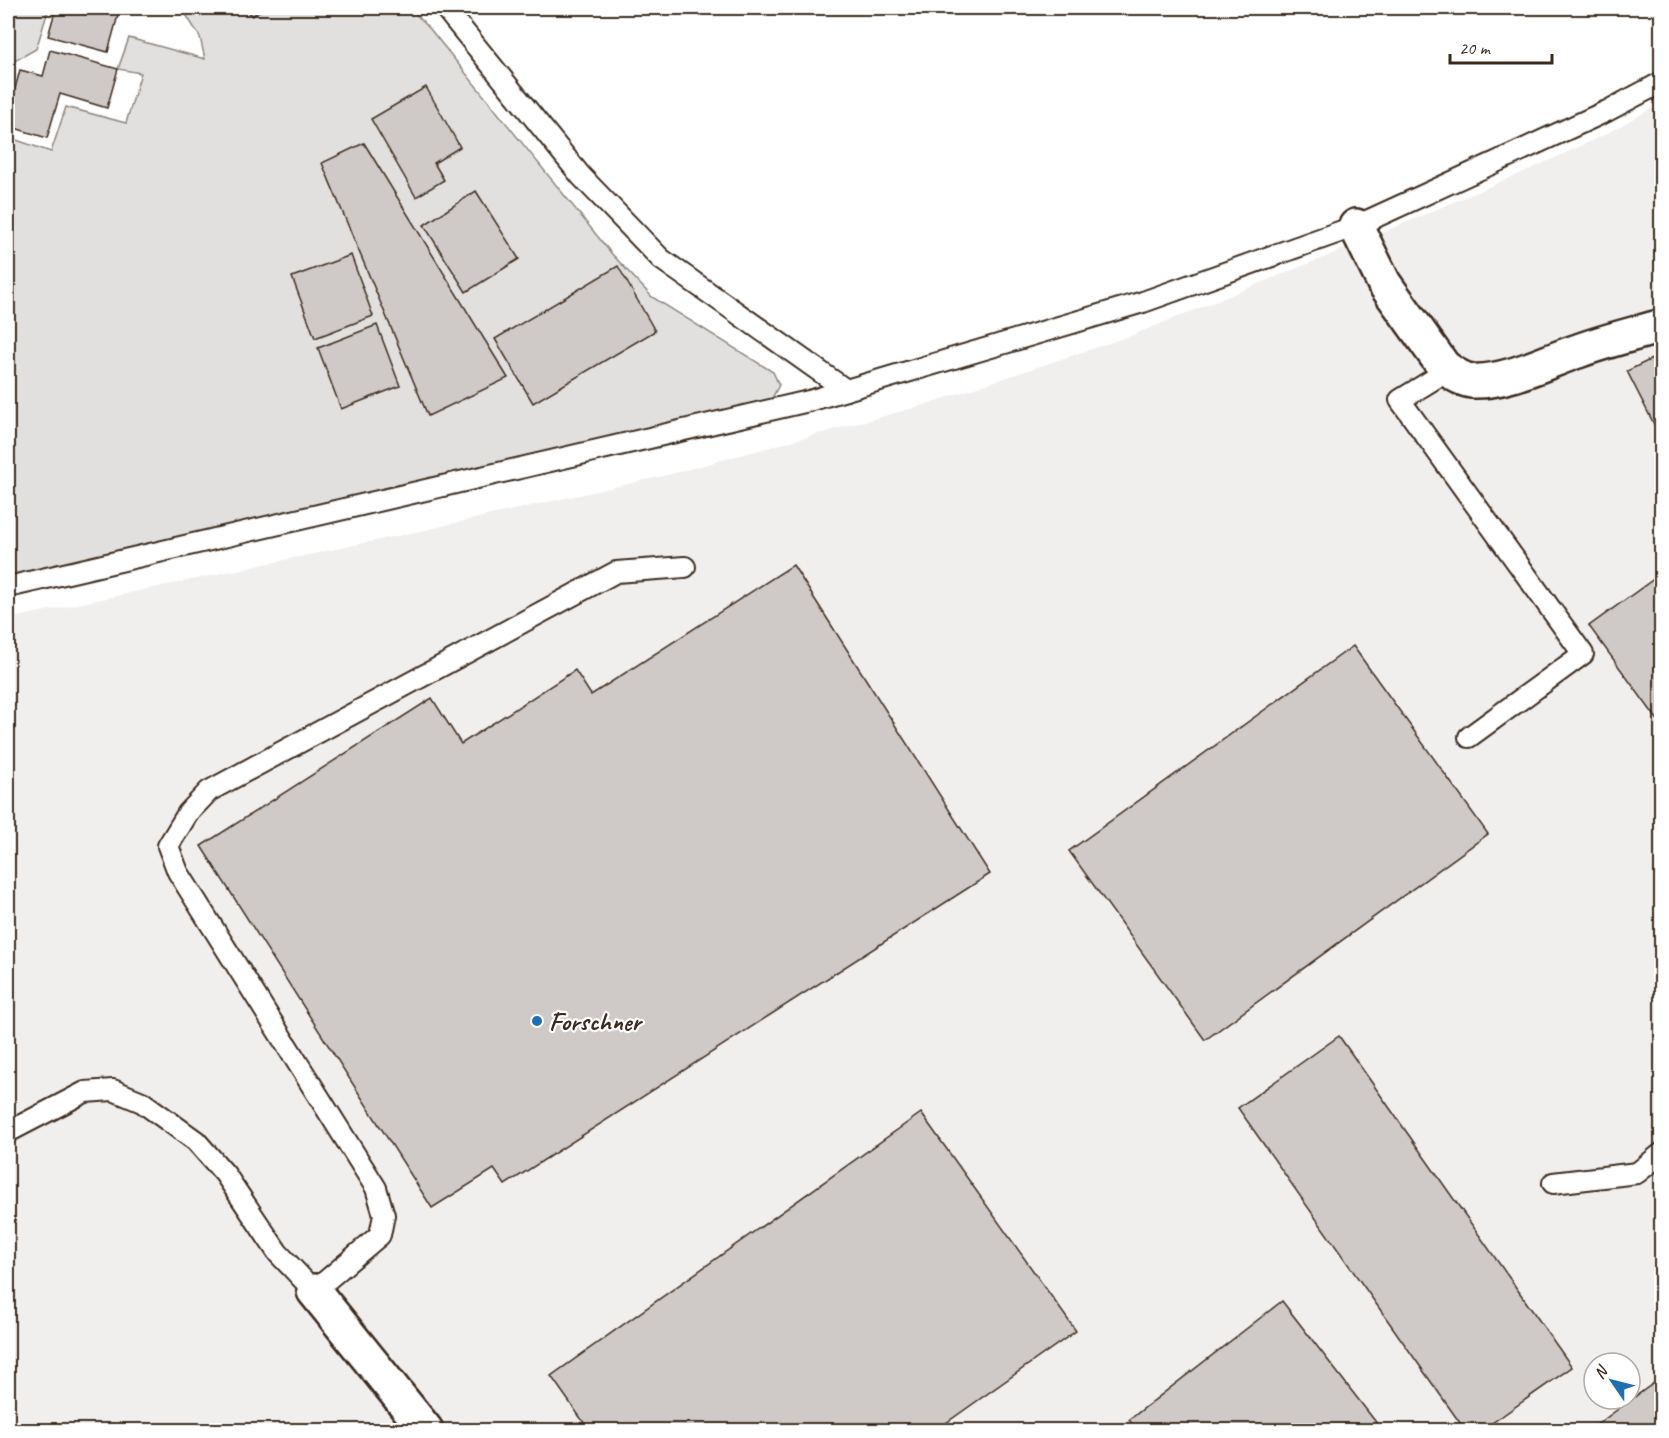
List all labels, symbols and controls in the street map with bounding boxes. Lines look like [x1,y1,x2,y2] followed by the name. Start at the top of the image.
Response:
[1450,27,1552,65] scale bar
[1459,37,1492,59] text: 20 m
[549,1005,643,1038] place label: Forschner
[530,1014,544,1028] marker: Forschner
[1582,1351,1642,1411] north arrow
[1589,1361,1613,1383] text: N

